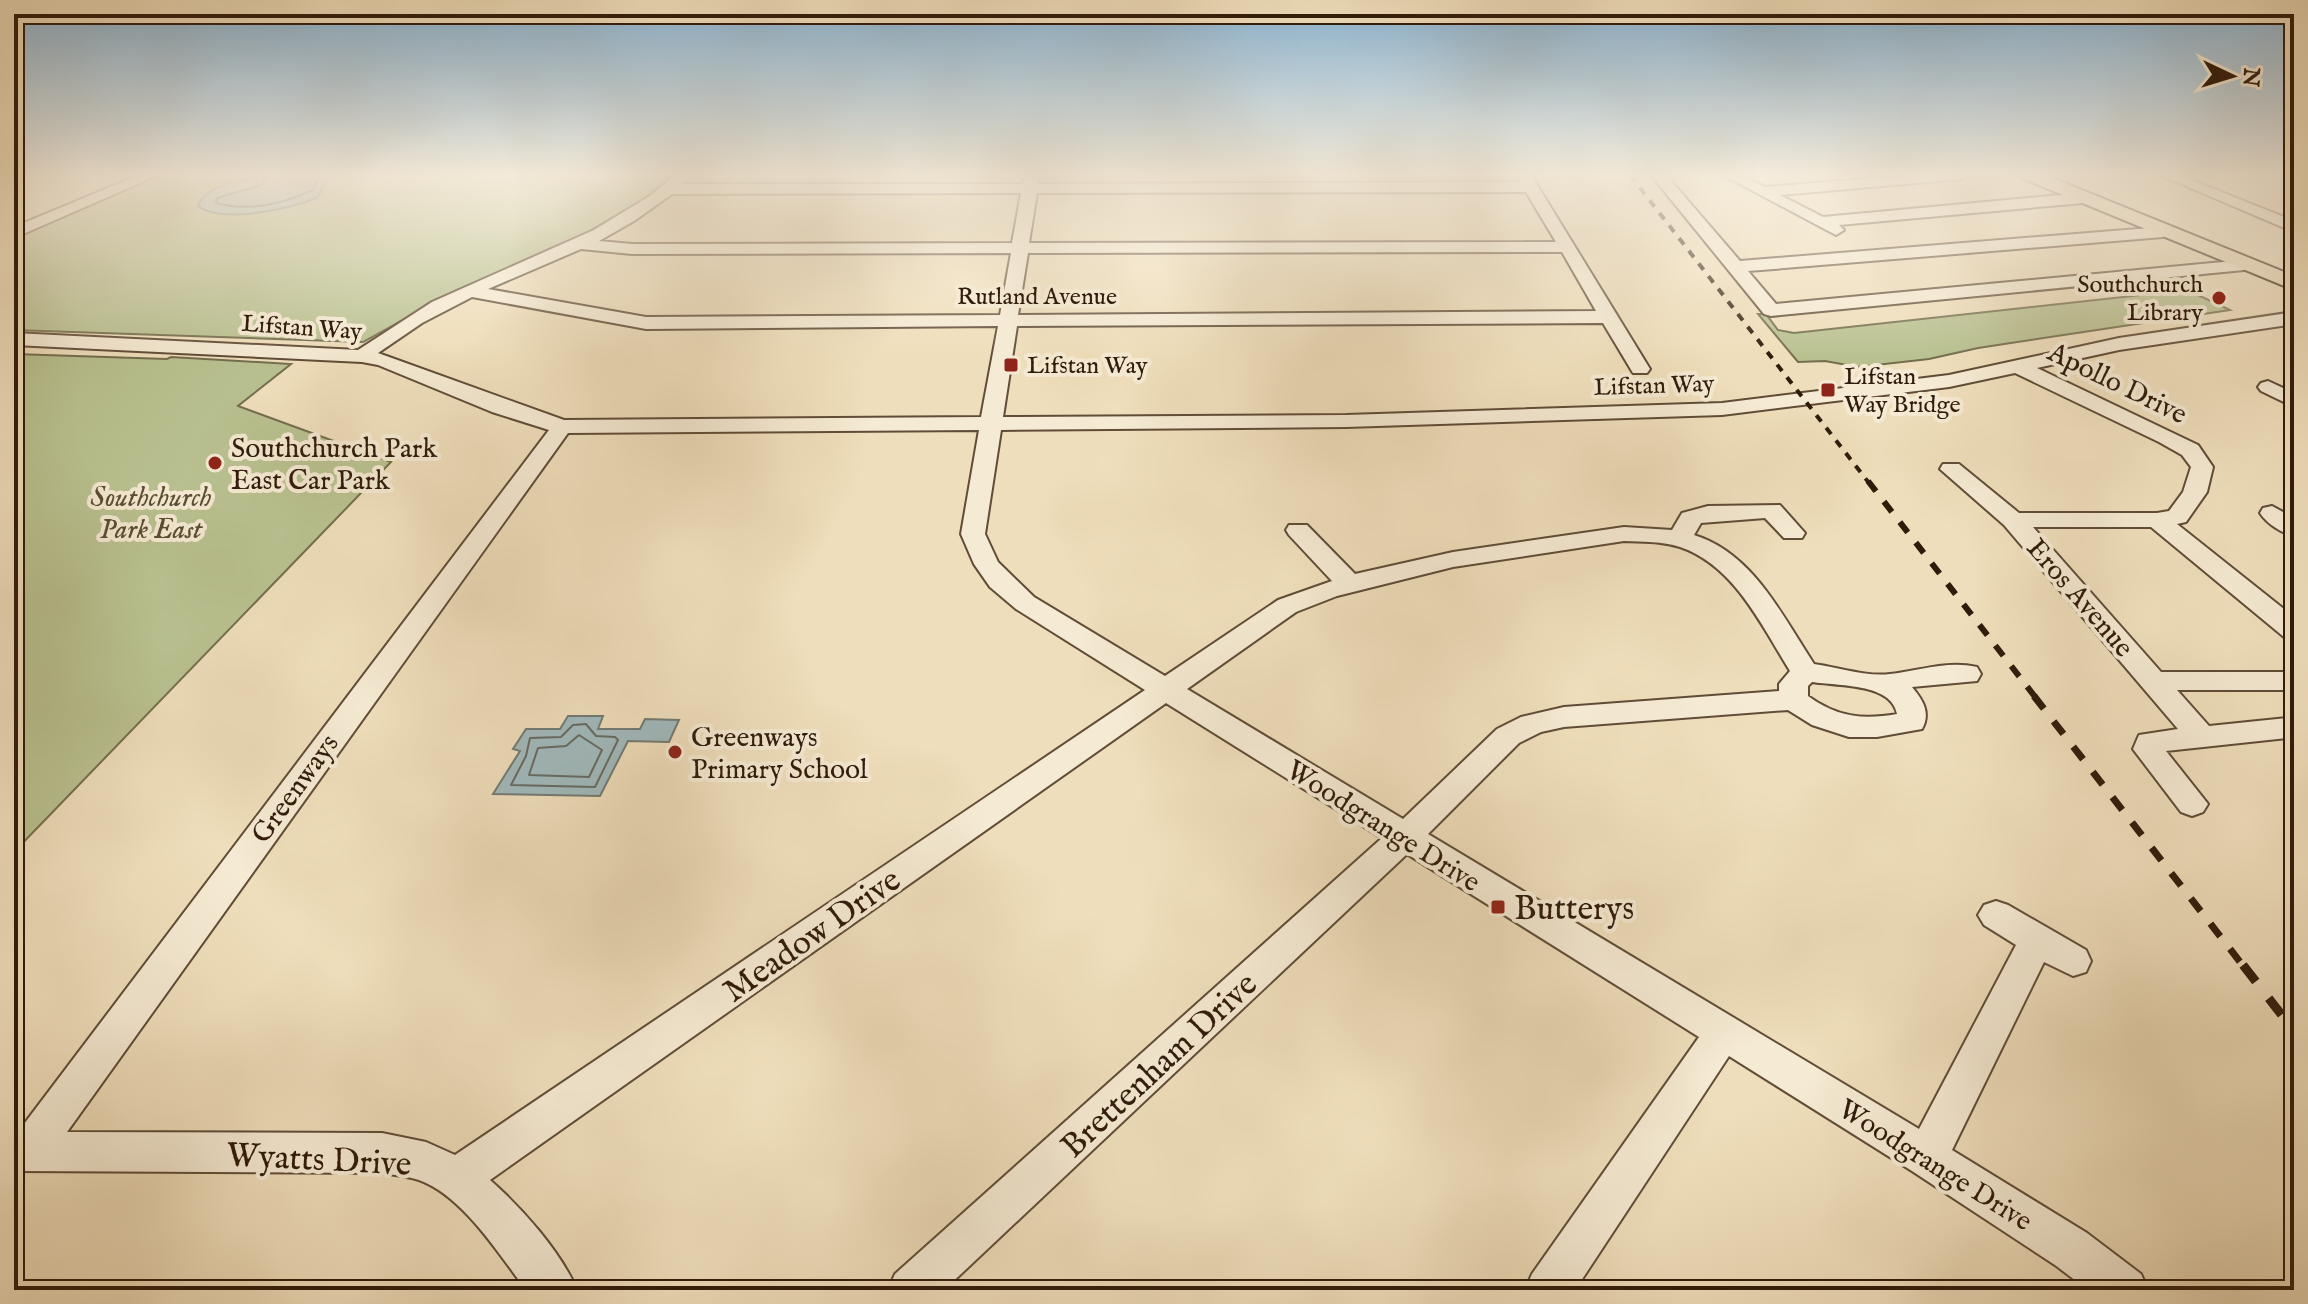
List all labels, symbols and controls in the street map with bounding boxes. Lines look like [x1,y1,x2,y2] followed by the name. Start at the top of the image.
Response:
[2192,36,2272,116] north arrow
[2235,66,2265,88] text: N
[2077,270,2203,329] place label: Southchurch Library
[957,282,1117,313] street label: Rutland Avenue
[2210,289,2228,307] marker: Southchurch Library
[241,309,363,348] street label: Lifstan Way
[2041,335,2192,433] street label: Apollo Drive
[1027,351,1148,382] place label: Lifstan Way
[1002,356,1020,374] marker: Lifstan Way
[1844,362,1960,421] place label: Lifstan Way Bridge
[1593,369,1715,404] street label: Lifstan Way
[1819,381,1837,399] marker: Lifstan Way Bridge
[231,432,438,499] place label: Southchurch Park East Car Park
[206,454,224,472] marker: Southchurch Park East Car Park
[90,481,212,548] park label: Southchurch Park East
[2018,532,2140,665] street label: Eros Avenue
[691,721,868,788] place label: Greenways Primary School
[245,728,347,851] street label: Greenways
[666,743,684,761] marker: Greenways Primary School
[1279,753,1486,901] street label: Woodgrange Drive
[715,859,910,1013] street label: Meadow Drive
[1514,888,1634,931] place label: Butterys
[1489,898,1507,916] marker: Butterys
[1052,964,1267,1168] street label: Brettenham Drive
[1831,1092,2038,1240] street label: Woodgrange Drive
[225,1134,412,1187] street label: Wyatts Drive

